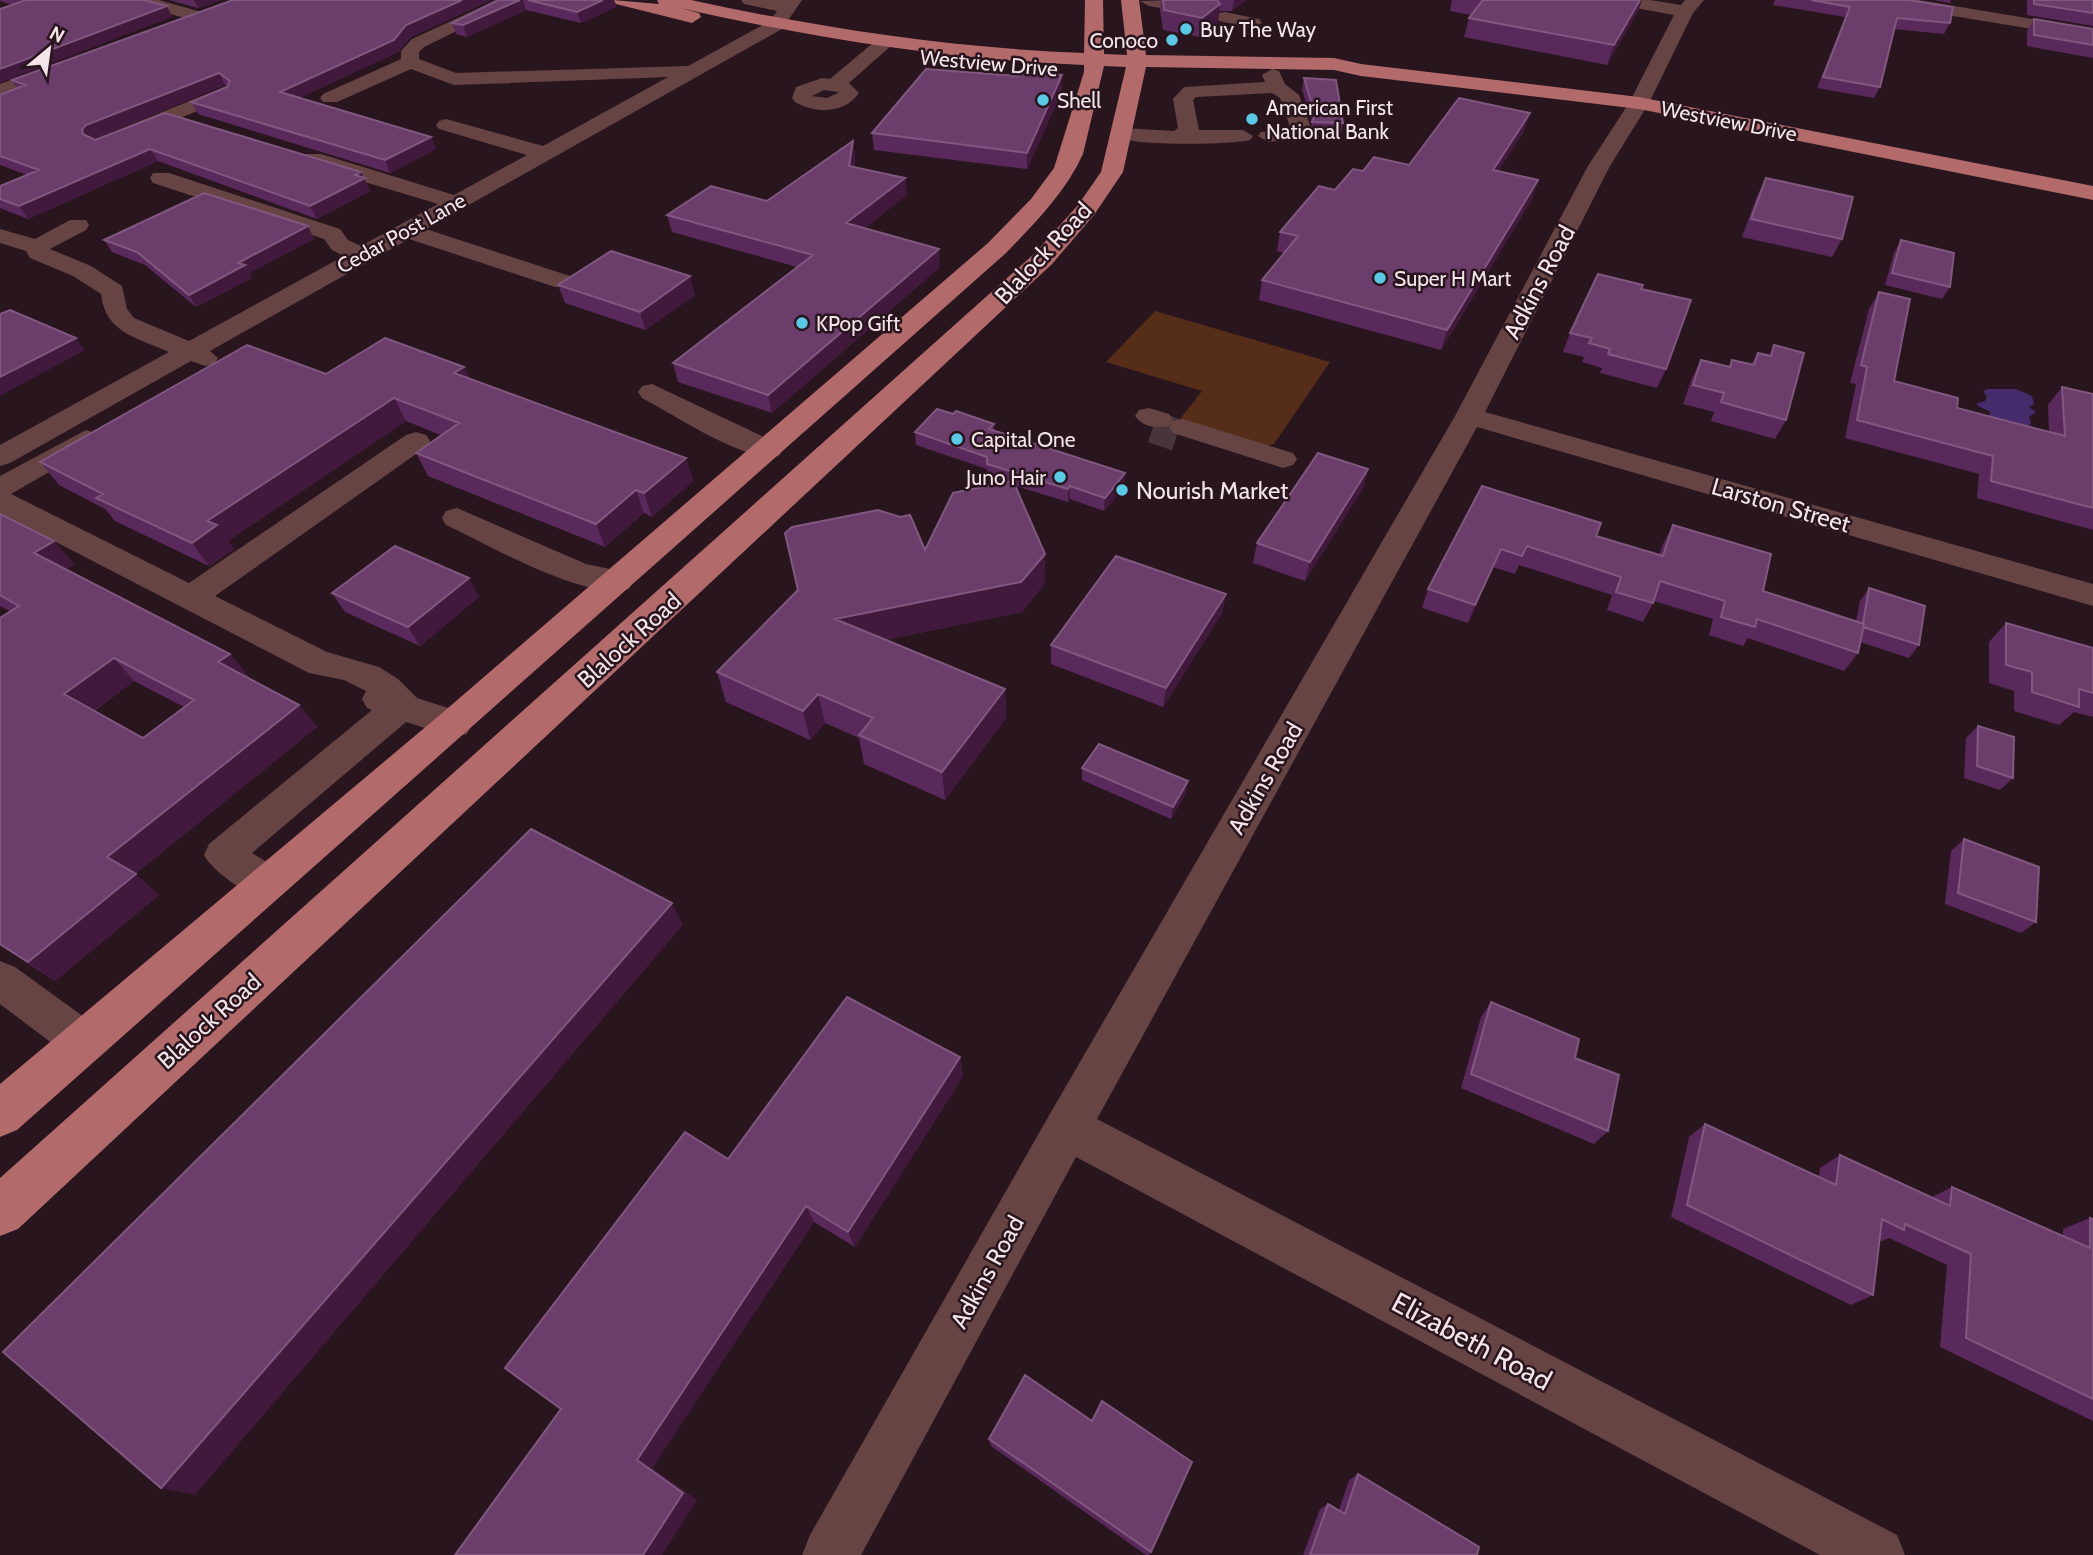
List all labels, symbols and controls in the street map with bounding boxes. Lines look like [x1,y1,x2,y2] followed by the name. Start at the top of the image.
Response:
[14,14,84,84] north arrow
[1200,17,1316,42] place label: Buy The Way
[46,21,68,48] text: N
[1178,21,1194,37] marker: Buy The Way
[1090,28,1158,53] place label: Conoco
[1164,32,1180,48] marker: Conoco
[919,45,1059,81] street label: Westview Drive
[1057,88,1101,113] place label: Shell
[1035,92,1051,108] marker: Shell
[1266,95,1393,144] place label: American First National Bank
[1659,96,1799,146] street label: Westview Drive
[1244,111,1260,127] marker: American First National Bank
[332,187,470,279] street label: Cedar Post Lane
[988,196,1098,310] street label: Blalock Road
[1497,220,1581,344] street label: Adkins Road
[1394,266,1511,291] place label: Super H Mart
[1372,270,1388,286] marker: Super H Mart
[816,311,900,336] place label: KPop Gift
[794,315,810,331] marker: KPop Gift
[971,427,1076,452] place label: Capital One
[949,431,965,447] marker: Capital One
[965,465,1046,490] place label: Juno Hair
[1052,469,1068,485] marker: Juno Hair
[1708,471,1854,539] street label: Larston Street
[1136,476,1288,505] place label: Nourish Market
[1114,482,1130,498] marker: Nourish Market
[571,586,687,694] street label: Blalock Road
[1221,717,1309,839] street label: Adkins Road
[151,967,267,1075] street label: Blalock Road
[944,1211,1030,1333] street label: Adkins Road
[1386,1285,1558,1397] street label: Elizabeth Road

